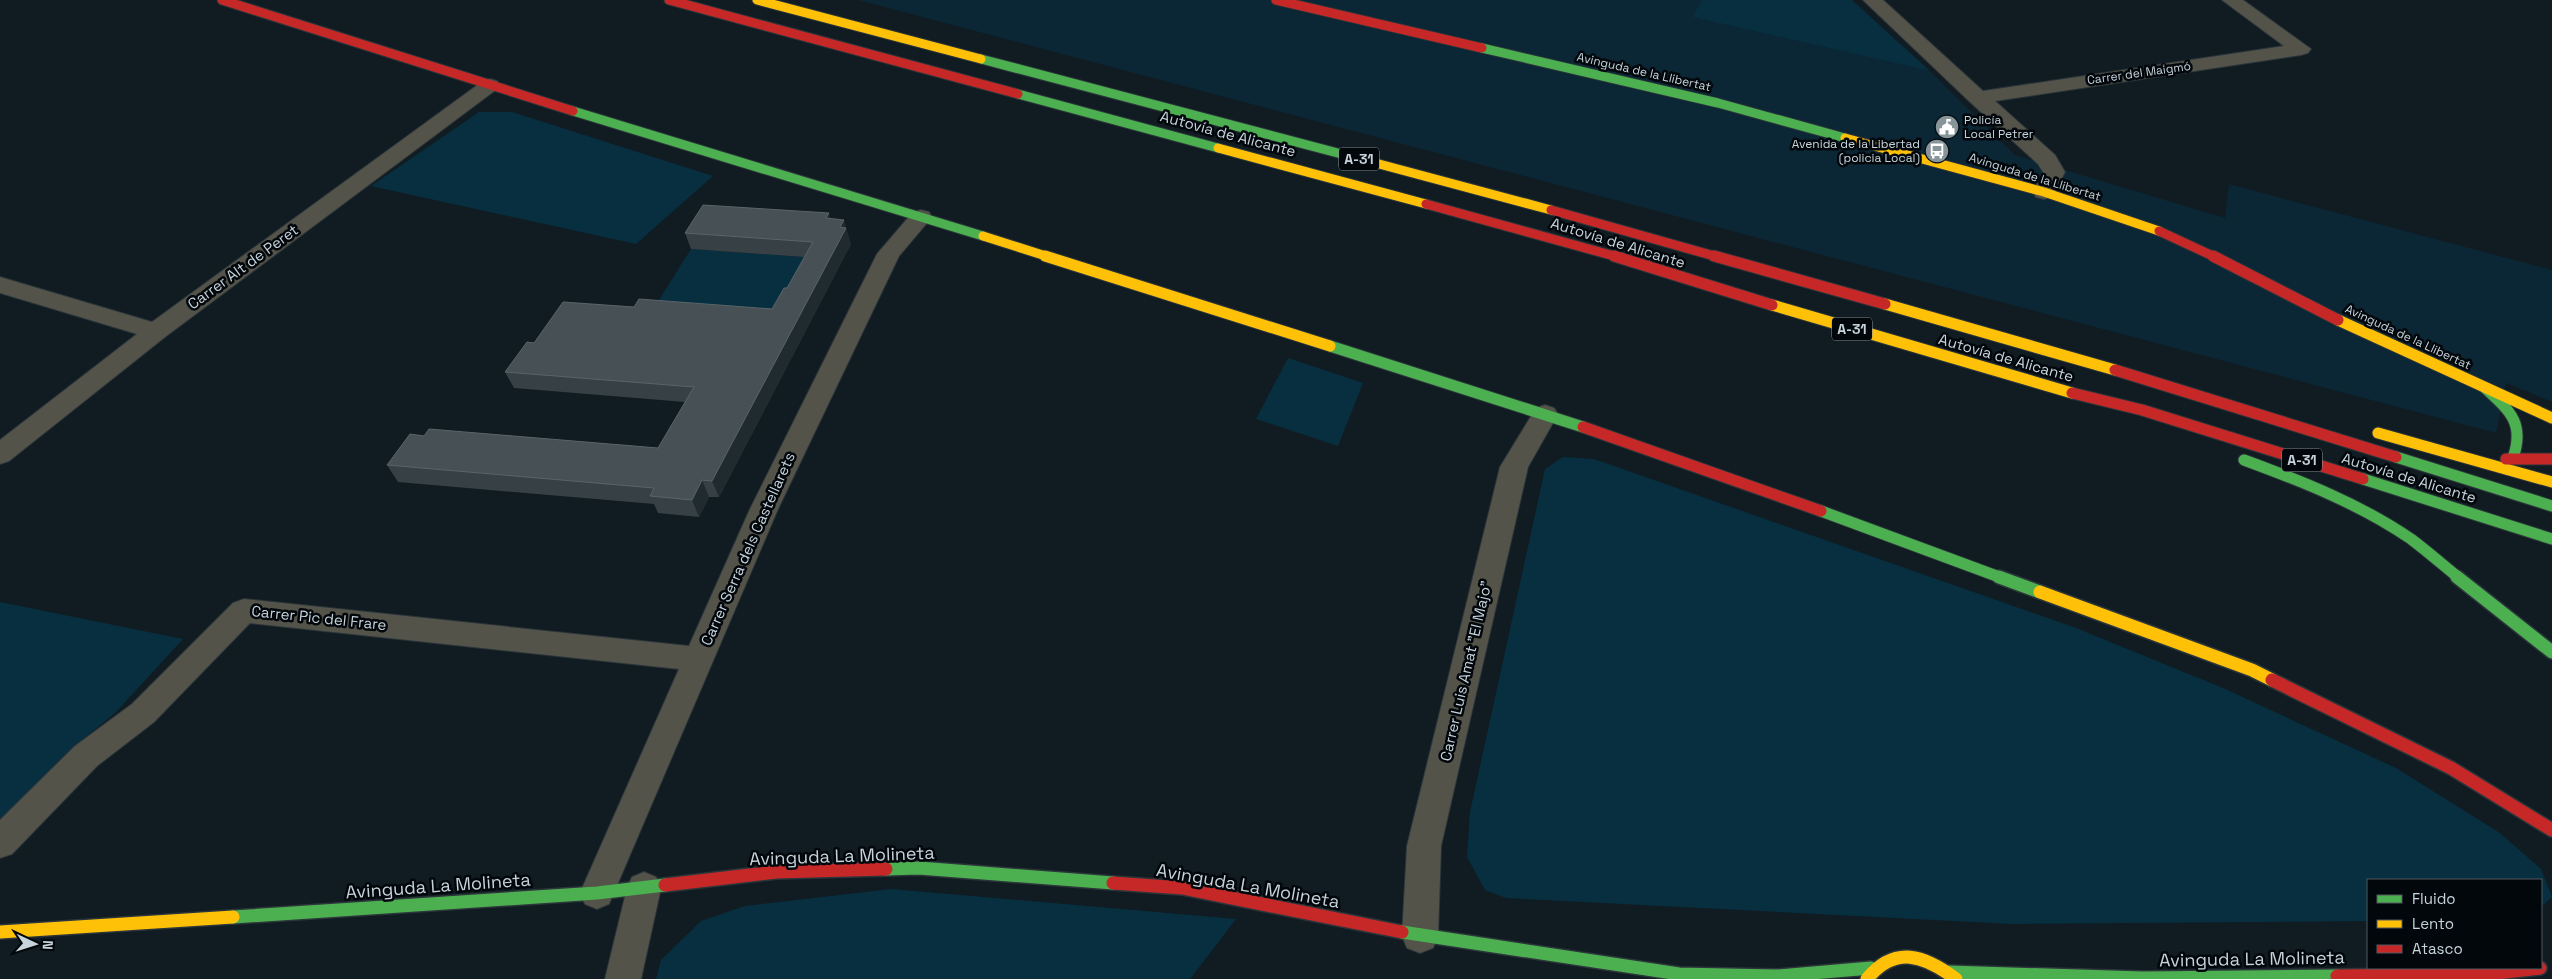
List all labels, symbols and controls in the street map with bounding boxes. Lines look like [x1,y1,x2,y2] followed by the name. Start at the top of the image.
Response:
[1575,49,1713,95] street label: Avinguda de la Llibertat
[2086,58,2192,88] street label: Carrer del Maigmó
[1158,106,1298,161] street label: Autovía de Alicante
[1964,112,2034,142] place label: Policía Local Petrer
[1934,114,1960,140] public building icon: Policía Local Petrer
[1792,136,1920,166] place label: Avenida de la Libertad (policia Local)
[1924,138,1950,164] bus stop icon: Avenida de la Libertad (policia Local)
[1339,148,1379,170] road number: A-31
[1967,149,2103,205] street label: Avinguda de la Llibertat
[1549,213,1688,272] street label: Autovía de Alicante
[184,220,302,313] street label: Carrer Alt de Peret
[2343,301,2473,373] street label: Avinguda de la Llibertat
[1832,318,1872,340] road number: A-31
[1936,329,2076,386] street label: Autovía de Alicante
[2282,448,2322,472] road number: A-31
[2340,448,2479,507] street label: Autovía de Alicante
[696,449,799,648] street label: Carrer Serra dels Castellarets
[1436,579,1495,763] street label: Carrer Luis Amat "El Majo"
[251,601,388,634] street label: Carrer Pic del Frare
[749,841,935,870] street label: Avinguda La Molineta
[1155,858,1341,913] street label: Avinguda La Molineta
[345,868,531,903] street label: Avinguda La Molineta
[2367,879,2542,969] legend
[2412,889,2456,908] text: Fluido
[2412,914,2454,933] text: Lento
[10,919,60,969] north arrow
[2412,939,2463,958] text: Atasco
[39,940,57,950] text: N
[2159,945,2345,972] street label: Avinguda La Molineta

